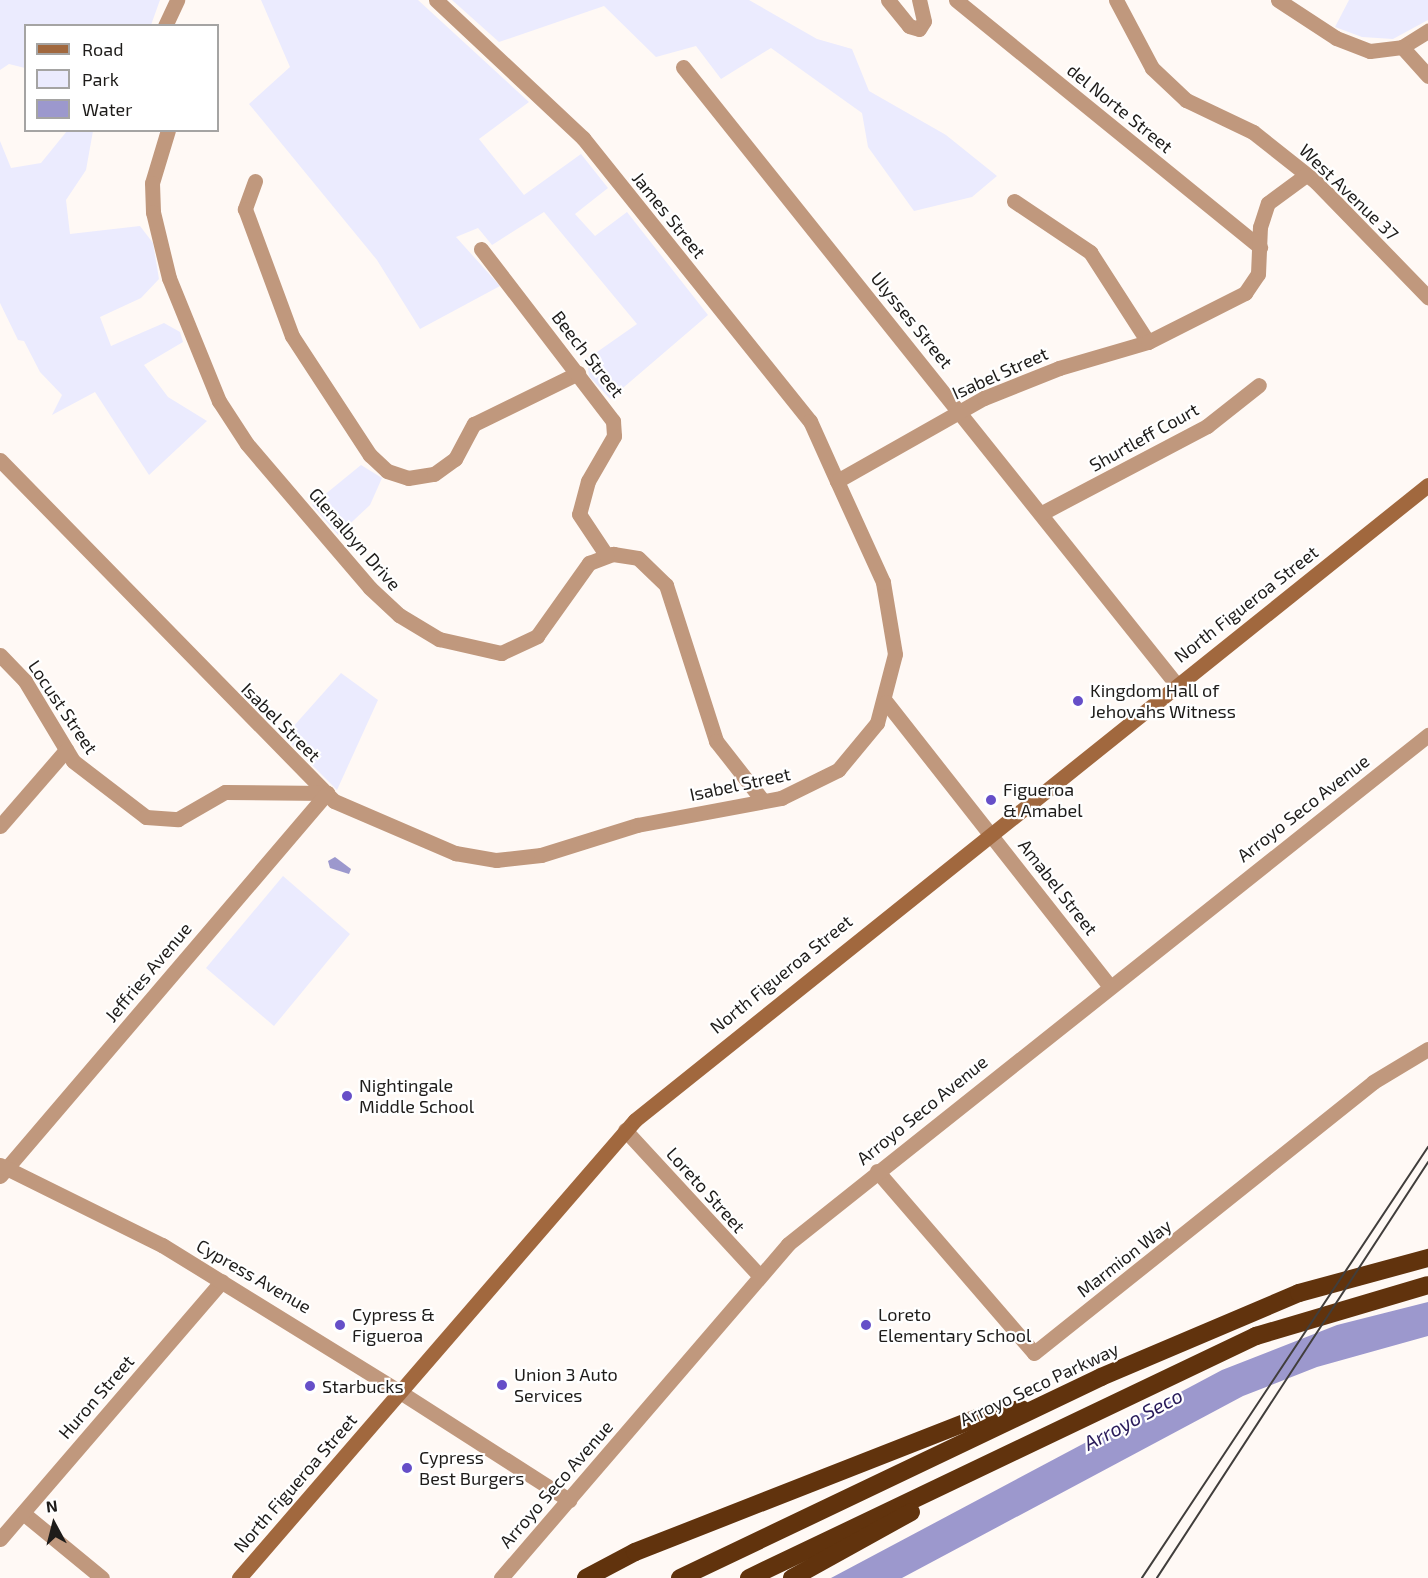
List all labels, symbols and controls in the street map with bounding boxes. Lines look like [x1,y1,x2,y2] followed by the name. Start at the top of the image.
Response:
[24,24,219,132] legend
[82,38,123,60] text: Road
[1063,59,1177,157] street label: del Norte Street
[82,68,119,90] text: Park
[82,98,132,120] text: Water
[1295,139,1403,245] street label: West Avenue 37
[628,168,710,262] street label: James Street
[867,268,957,372] street label: Ulysses Street
[548,306,628,402] street label: Beech Street
[949,342,1051,404] street label: Isabel Street
[1086,398,1202,476] street label: Shurtleff Court
[305,483,405,595] street label: Glenalbyn Drive
[1170,541,1322,667] street label: North Figueroa Street
[24,656,102,758] street label: Locust Street
[237,678,325,766] street label: Isabel Street
[1090,680,1236,722] place label: Kingdom Hall of Jehovahs Witness
[1071,694,1085,708] marker: Kingdom Hall of Jehovahs Witness
[1232,750,1374,866] street label: Arroyo Seco Avenue
[687,763,793,805] street label: Isabel Street
[1003,779,1083,822] place label: Figueroa & Amabel
[984,793,998,807] marker: Figueroa & Amabel
[1014,835,1102,939] street label: Amabel Street
[706,910,856,1038] street label: North Figueroa Street
[100,918,196,1026] street label: Jeffries Avenue
[852,1051,992,1169] street label: Arroyo Seco Avenue
[359,1075,474,1118] place label: Nightingale Middle School
[340,1089,354,1103] marker: Nightingale Middle School
[662,1143,750,1237] street label: Loreto Street
[1072,1214,1176,1302] street label: Marmion Way
[193,1234,315,1318] street label: Cypress Avenue
[352,1304,435,1346] place label: Cypress & Figueroa
[878,1304,1032,1346] place label: Loreto Elementary School
[333,1318,347,1332] marker: Cypress & Figueroa
[859,1318,873,1332] marker: Loreto Elementary School
[956,1338,1122,1430] street label: Arroyo Seco Parkway
[54,1351,138,1443] street label: Huron Street
[514,1364,618,1406] place label: Union 3 Auto Services
[322,1375,404,1397] place label: Starbucks
[495,1378,509,1392] marker: Union 3 Auto Services
[303,1379,317,1393] marker: Starbucks
[1079,1383,1187,1455] water label: Arroyo Seco
[229,1409,361,1557] street label: North Figueroa Street
[495,1416,617,1552] street label: Arroyo Seco Avenue
[419,1447,524,1490] place label: Cypress Best Burgers
[400,1461,414,1475] marker: Cypress Best Burgers
[24,1494,84,1554] north arrow
[45,1496,59,1516] text: N

